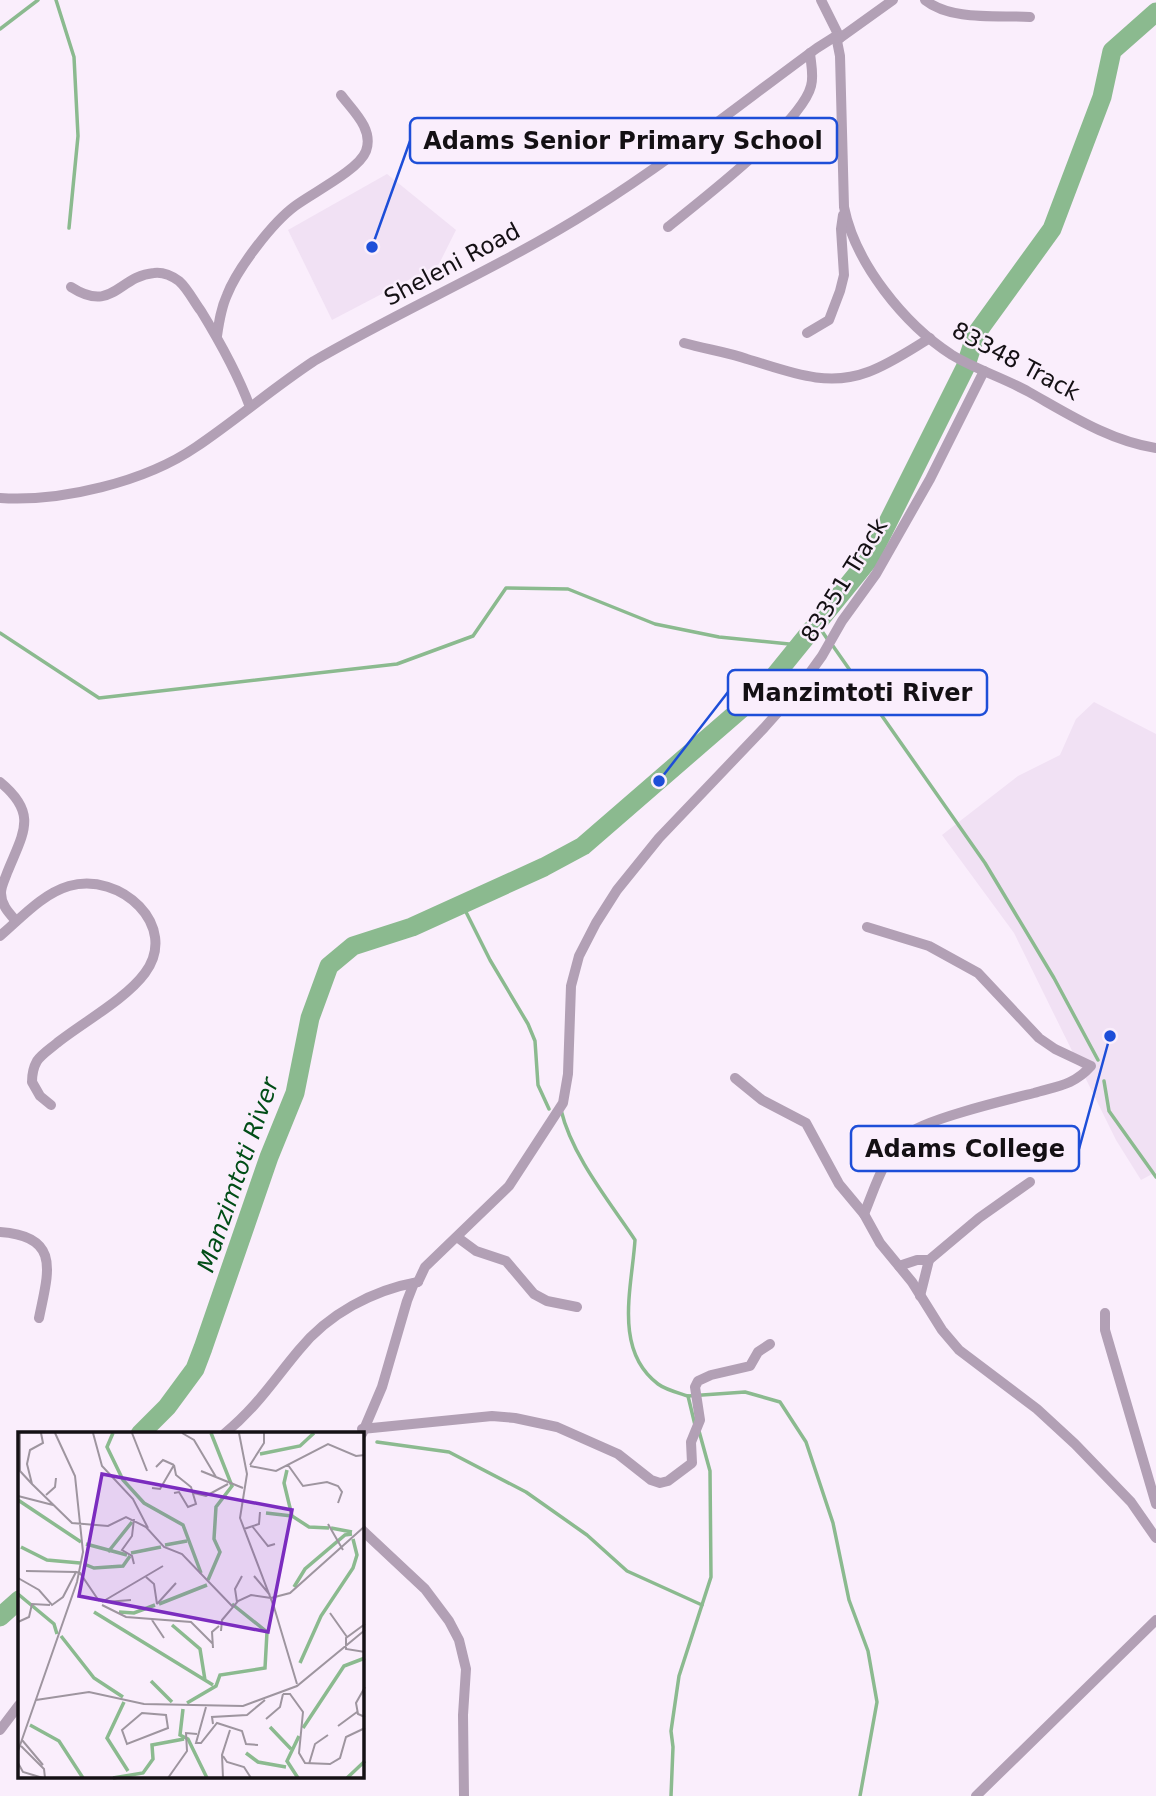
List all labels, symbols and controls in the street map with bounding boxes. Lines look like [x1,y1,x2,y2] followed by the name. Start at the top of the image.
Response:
[410,118,837,163] callout: Adams Senior Primary School
[423,127,823,155] text: Adams Senior Primary School
[380,217,524,311] street label: Sheleni Road
[948,317,1085,406] street label: 83348 Track
[796,513,893,647] street label: 83351 Track
[728,670,987,715] callout: Manzimtoti River
[742,679,973,707] text: Manzimtoti River
[192,1072,285,1276] water label: Manzimtoti River
[851,1126,1079,1171] callout: Adams College
[865,1135,1065,1163] text: Adams College
[18,1432,364,1778] inset map

